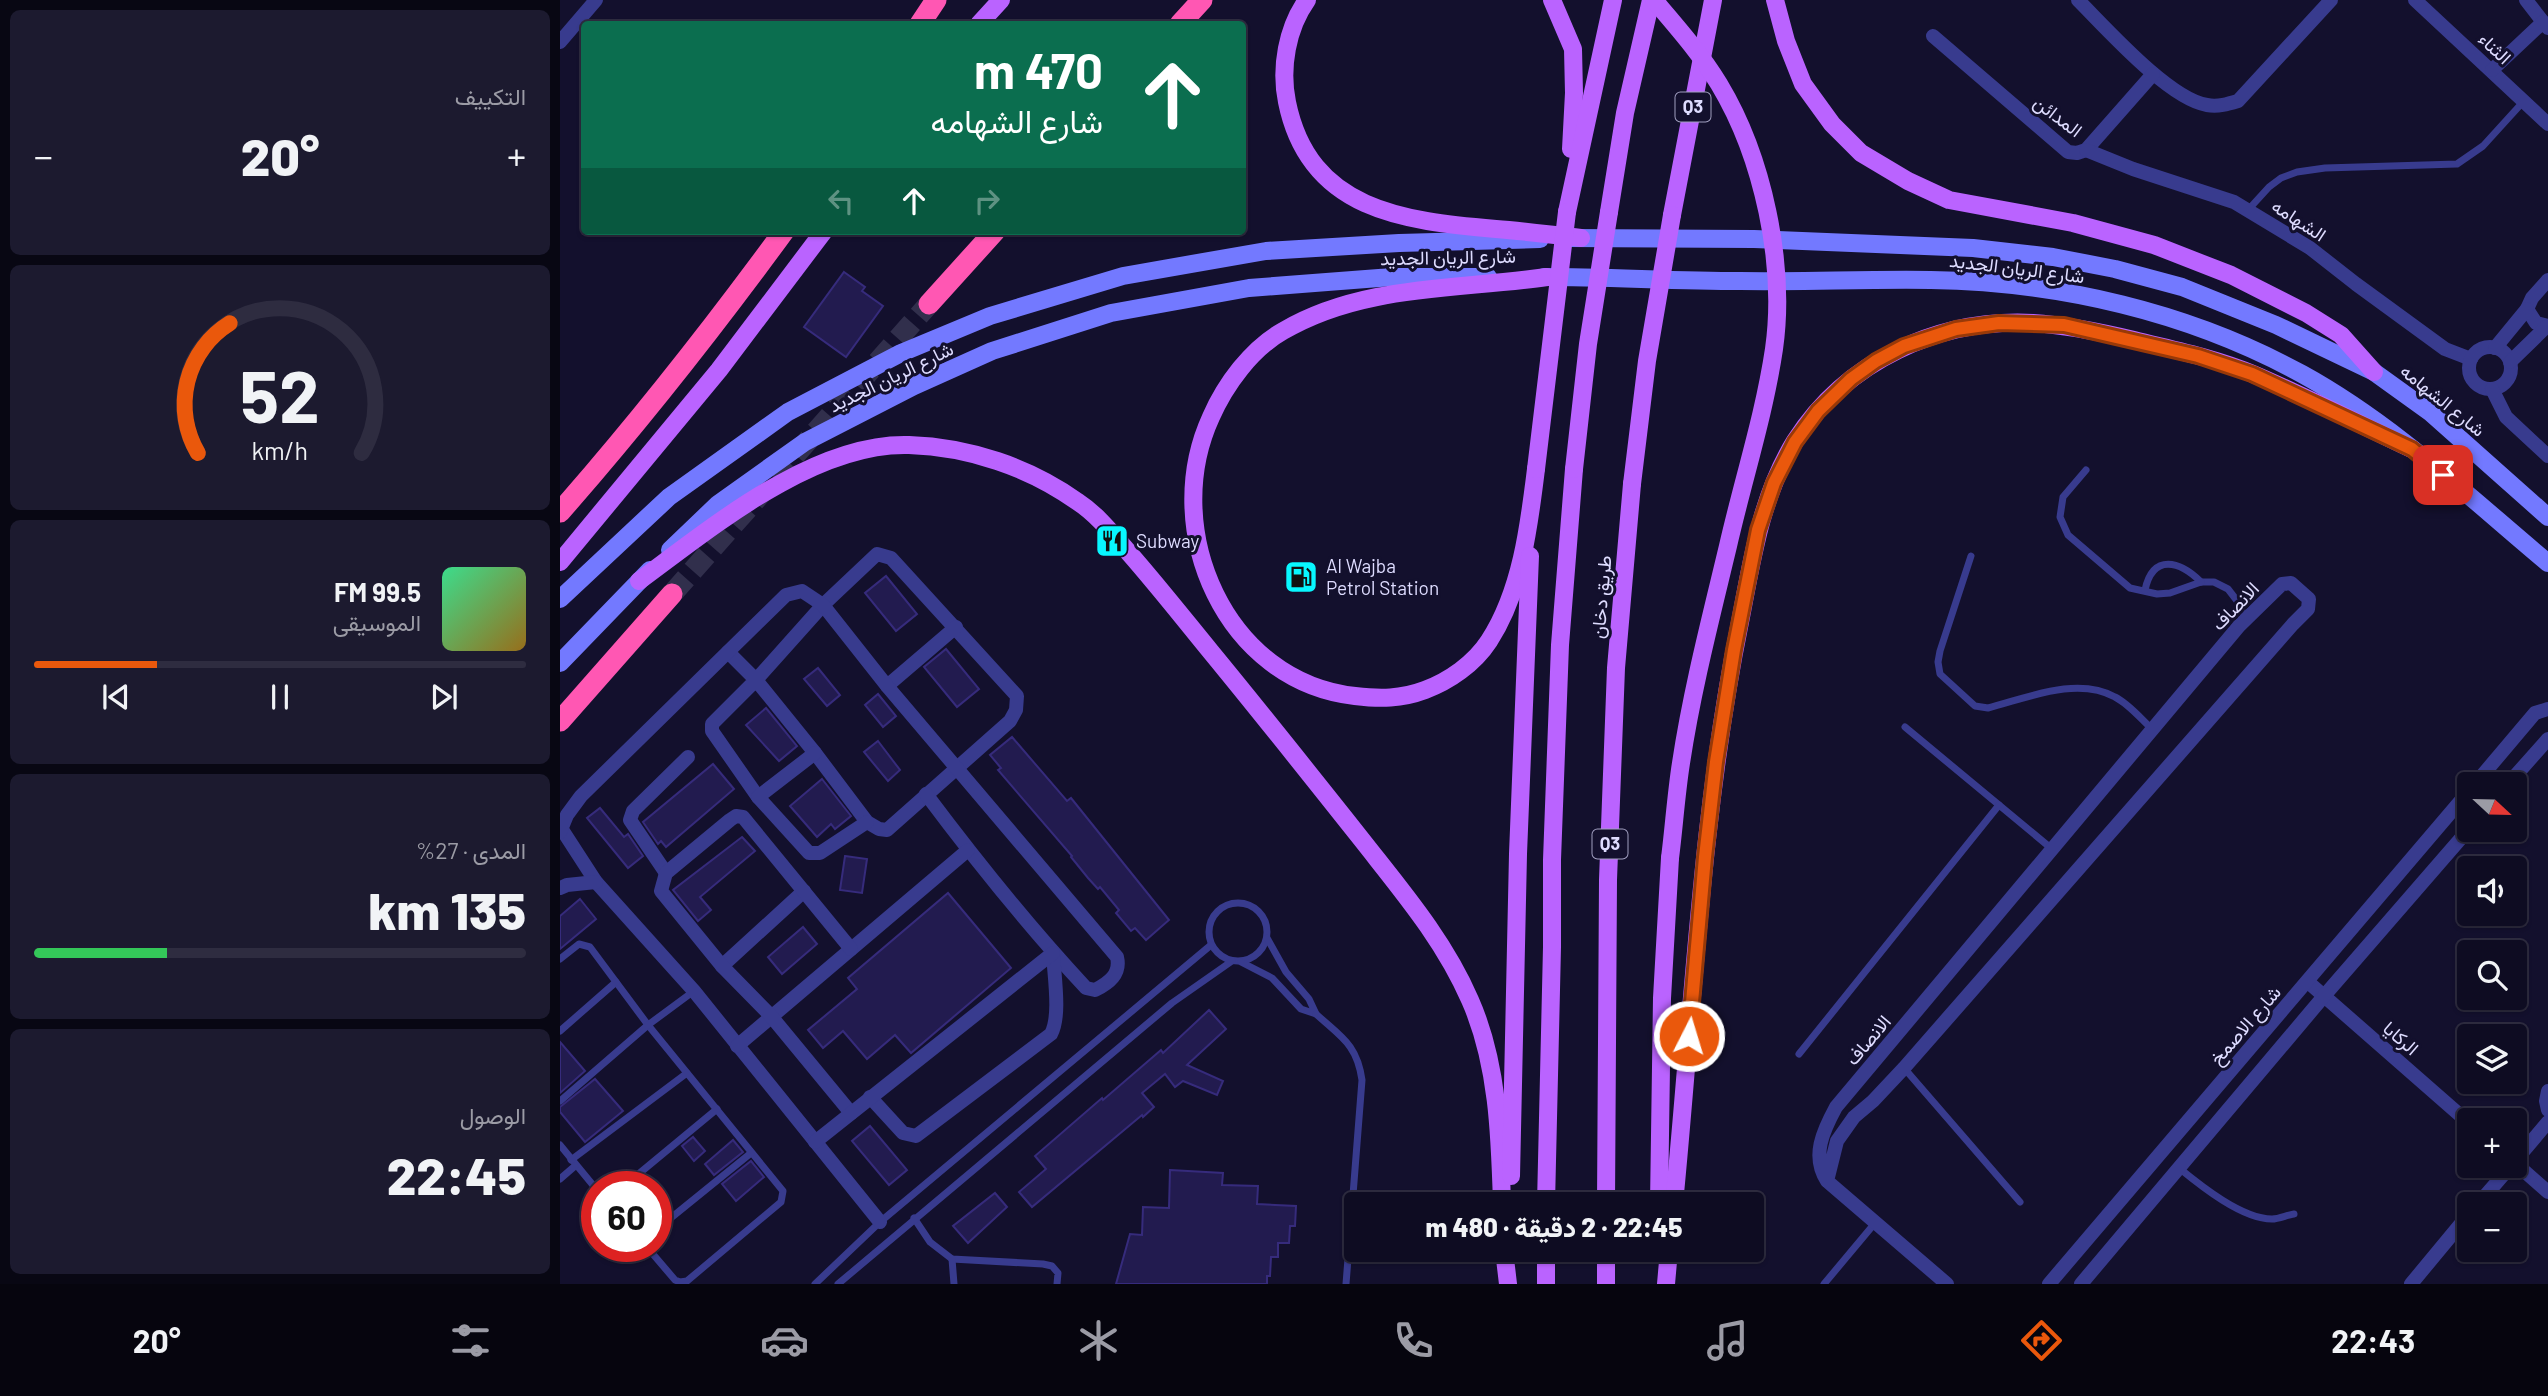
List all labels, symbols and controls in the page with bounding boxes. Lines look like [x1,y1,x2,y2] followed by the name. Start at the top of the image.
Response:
[2474,27,2516,68] street label: الثناء
[974,40,1103,99] text: 470 m
[1127,49,1218,140] icon: ahead
[455,82,526,110] text: التكييف
[2029,90,2087,142] street label: المدائن
[1676,92,1710,122] road number: Q3
[931,101,1103,139] text: شارع الشهامه
[241,124,319,186] text: 20°
[34,132,53,178] text: −
[507,132,526,178] text: +
[822,182,860,220] icon: left
[895,182,933,220] icon: ahead
[968,182,1006,220] icon: right
[2267,194,2331,246] street label: الشهامه
[1380,244,1516,271] street label: شارع الريان الجديد
[1948,248,2086,289] street label: شارع الريان الجديد
[825,336,958,418] street label: شارع الريان الجديد
[240,351,320,439] text: 52
[2395,358,2490,442] street label: شارع الشهامه
[252,435,308,465] text: km/h
[2413,445,2473,505] pin
[2424,456,2462,494] icon: arrive
[1093,522,1131,560] restaurant icon: Subway
[1136,529,1200,552] place label: Subway
[1326,554,1439,599] place label: Al Wajba Petrol Station
[1585,554,1617,640] street label: طريق دخان
[1282,558,1320,596] fuel station icon: Al Wajba Petrol Station
[334,576,421,607] text: 99.5 FM
[2206,577,2263,635] street label: الانصاف
[333,608,421,636] text: الموسيقى
[97,678,135,716] icon: previous
[261,678,299,716] icon: pause
[425,678,463,716] icon: next
[2457,772,2527,842] north arrow
[2457,772,2527,1262] map controls
[1592,830,1628,858] road number: Q3
[416,836,526,864] text: المدى · 27%
[2457,856,2527,926] button: sound
[368,878,526,940] text: 135 km
[2457,940,2527,1010] button: search
[2204,980,2287,1071] street label: شارع الاصمخ
[1652,999,1726,1073] position arrow
[1840,1010,1895,1069] street label: الانصاف
[2378,1016,2424,1060] street label: الركايا
[2457,1024,2527,1094] button: layers
[460,1101,526,1129] text: الوصول
[2457,1108,2527,1178] button: +
[387,1143,526,1205] text: 22:45
[581,1171,672,1262] speed limit sign: 60
[2457,1192,2527,1262] button: −
[1425,1211,1683,1242] text: 22:45 · 2 دقيقة · 480 m
[446,1316,495,1365] icon: filters
[760,1316,809,1365] icon: car
[1074,1316,1123,1365] icon: climate
[1389,1316,1438,1365] icon: phone
[1703,1316,1752,1365] icon: music
[2017,1316,2066,1365] icon: directions
[133,1321,181,1359] text: 20°
[2331,1321,2415,1359] text: 22:43

